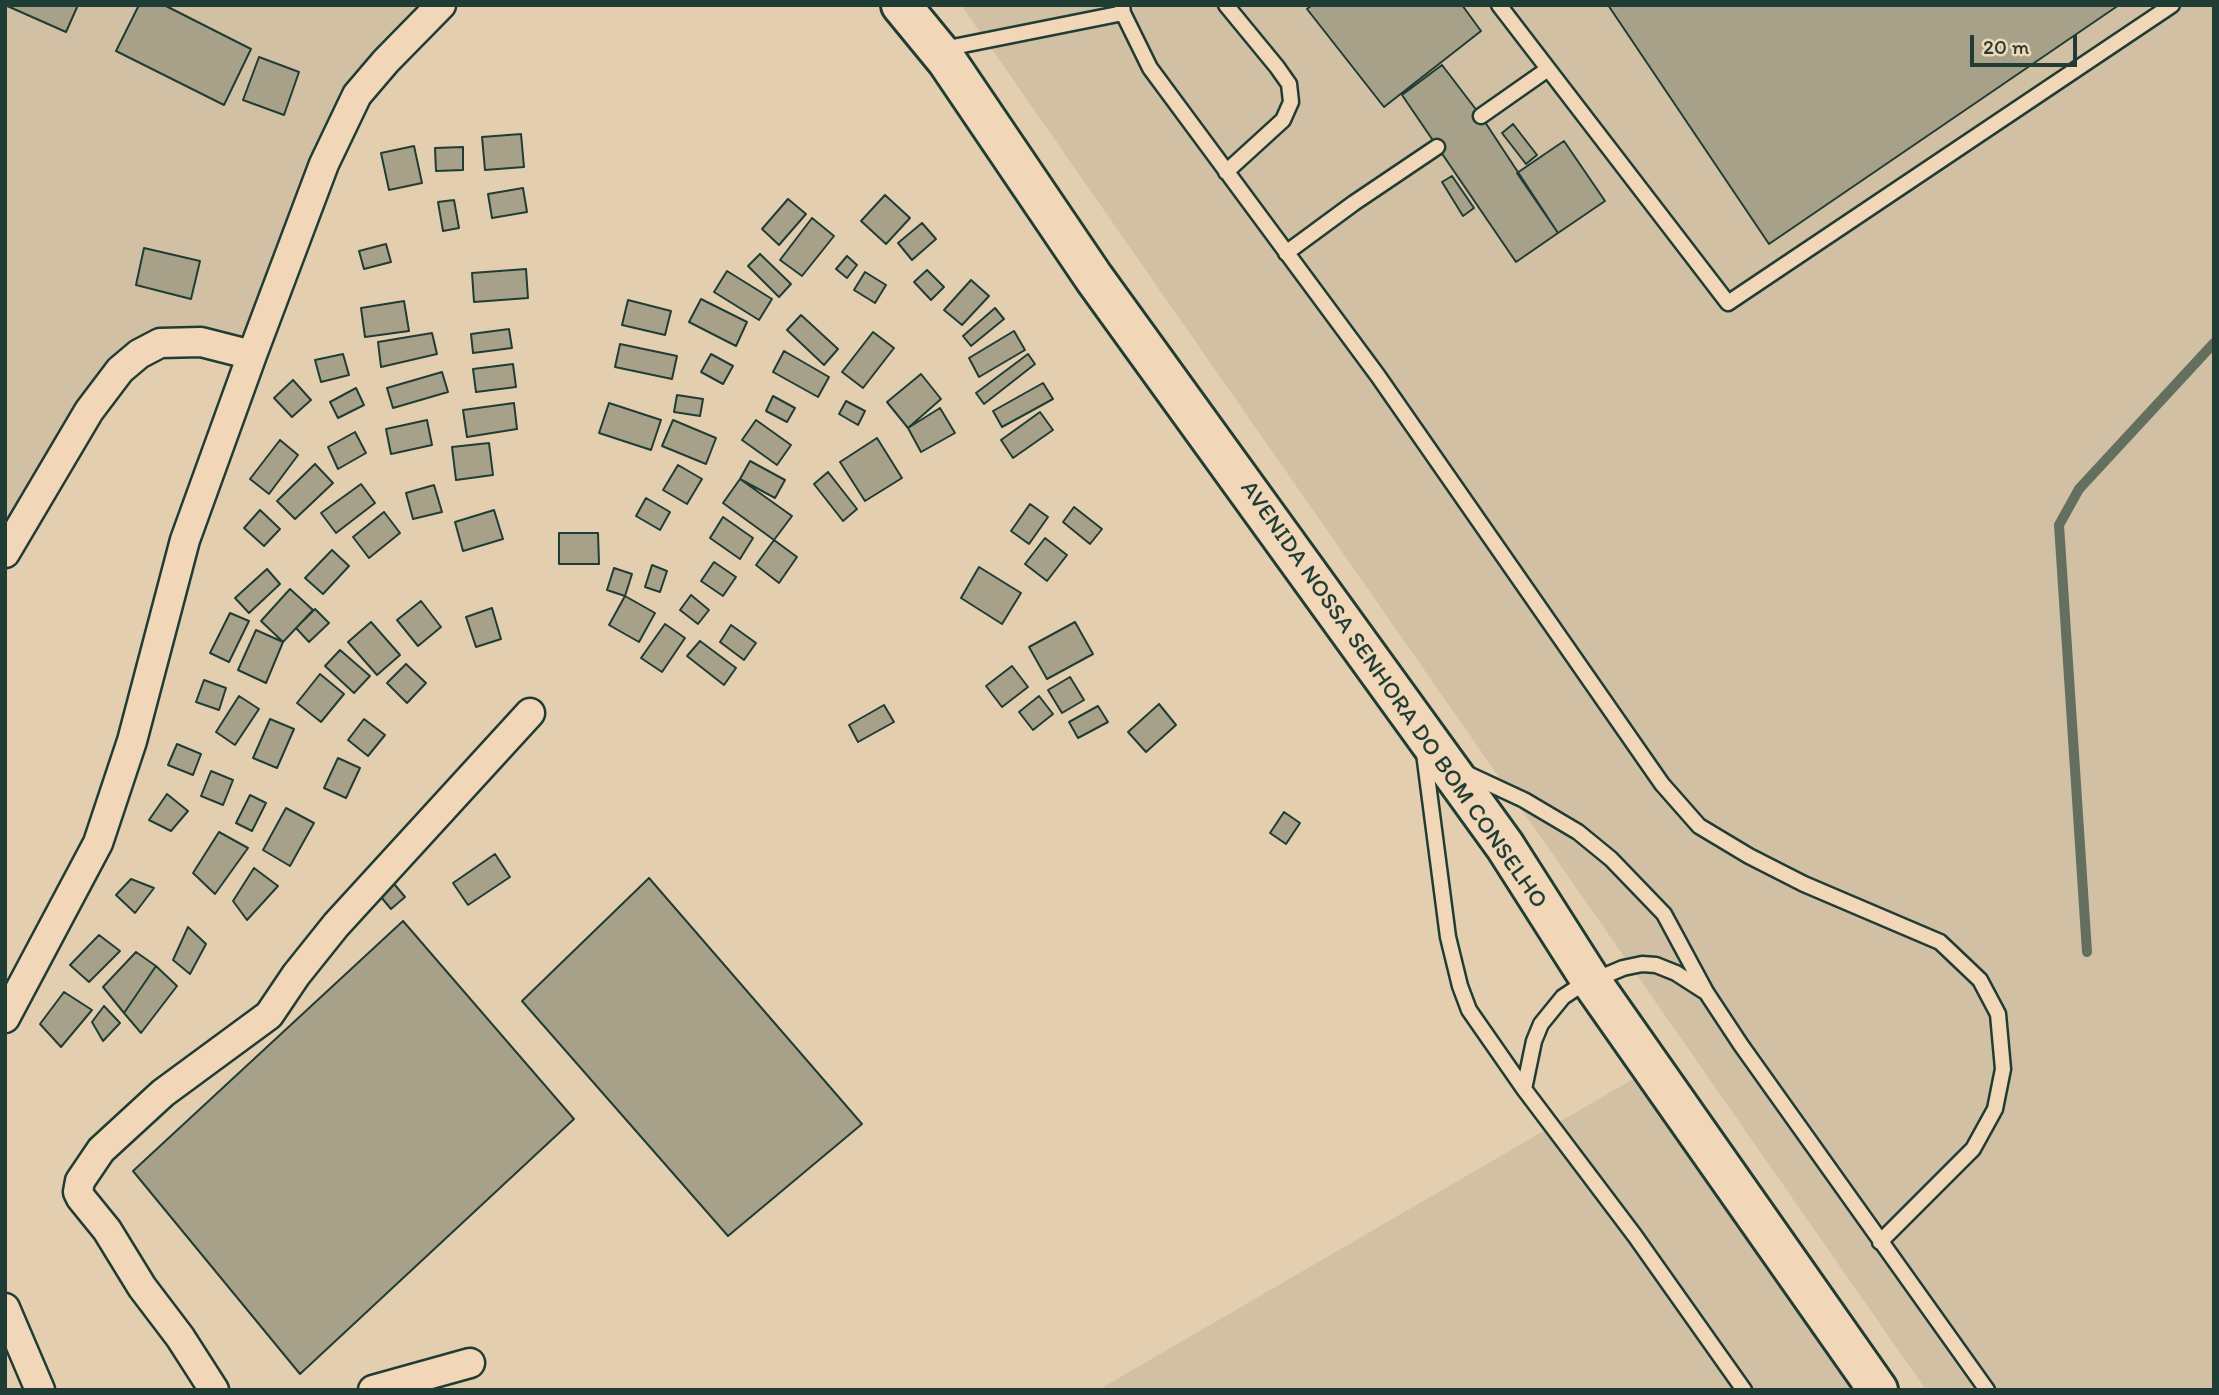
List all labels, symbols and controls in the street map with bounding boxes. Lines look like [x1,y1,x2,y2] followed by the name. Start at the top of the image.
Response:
[1974,21,2081,65] scale bar
[1983,34,2029,59] text: 20 m
[1233,476,1553,914] street label: AVENIDA NOSSA SENHORA DO BOM CONSELHO

